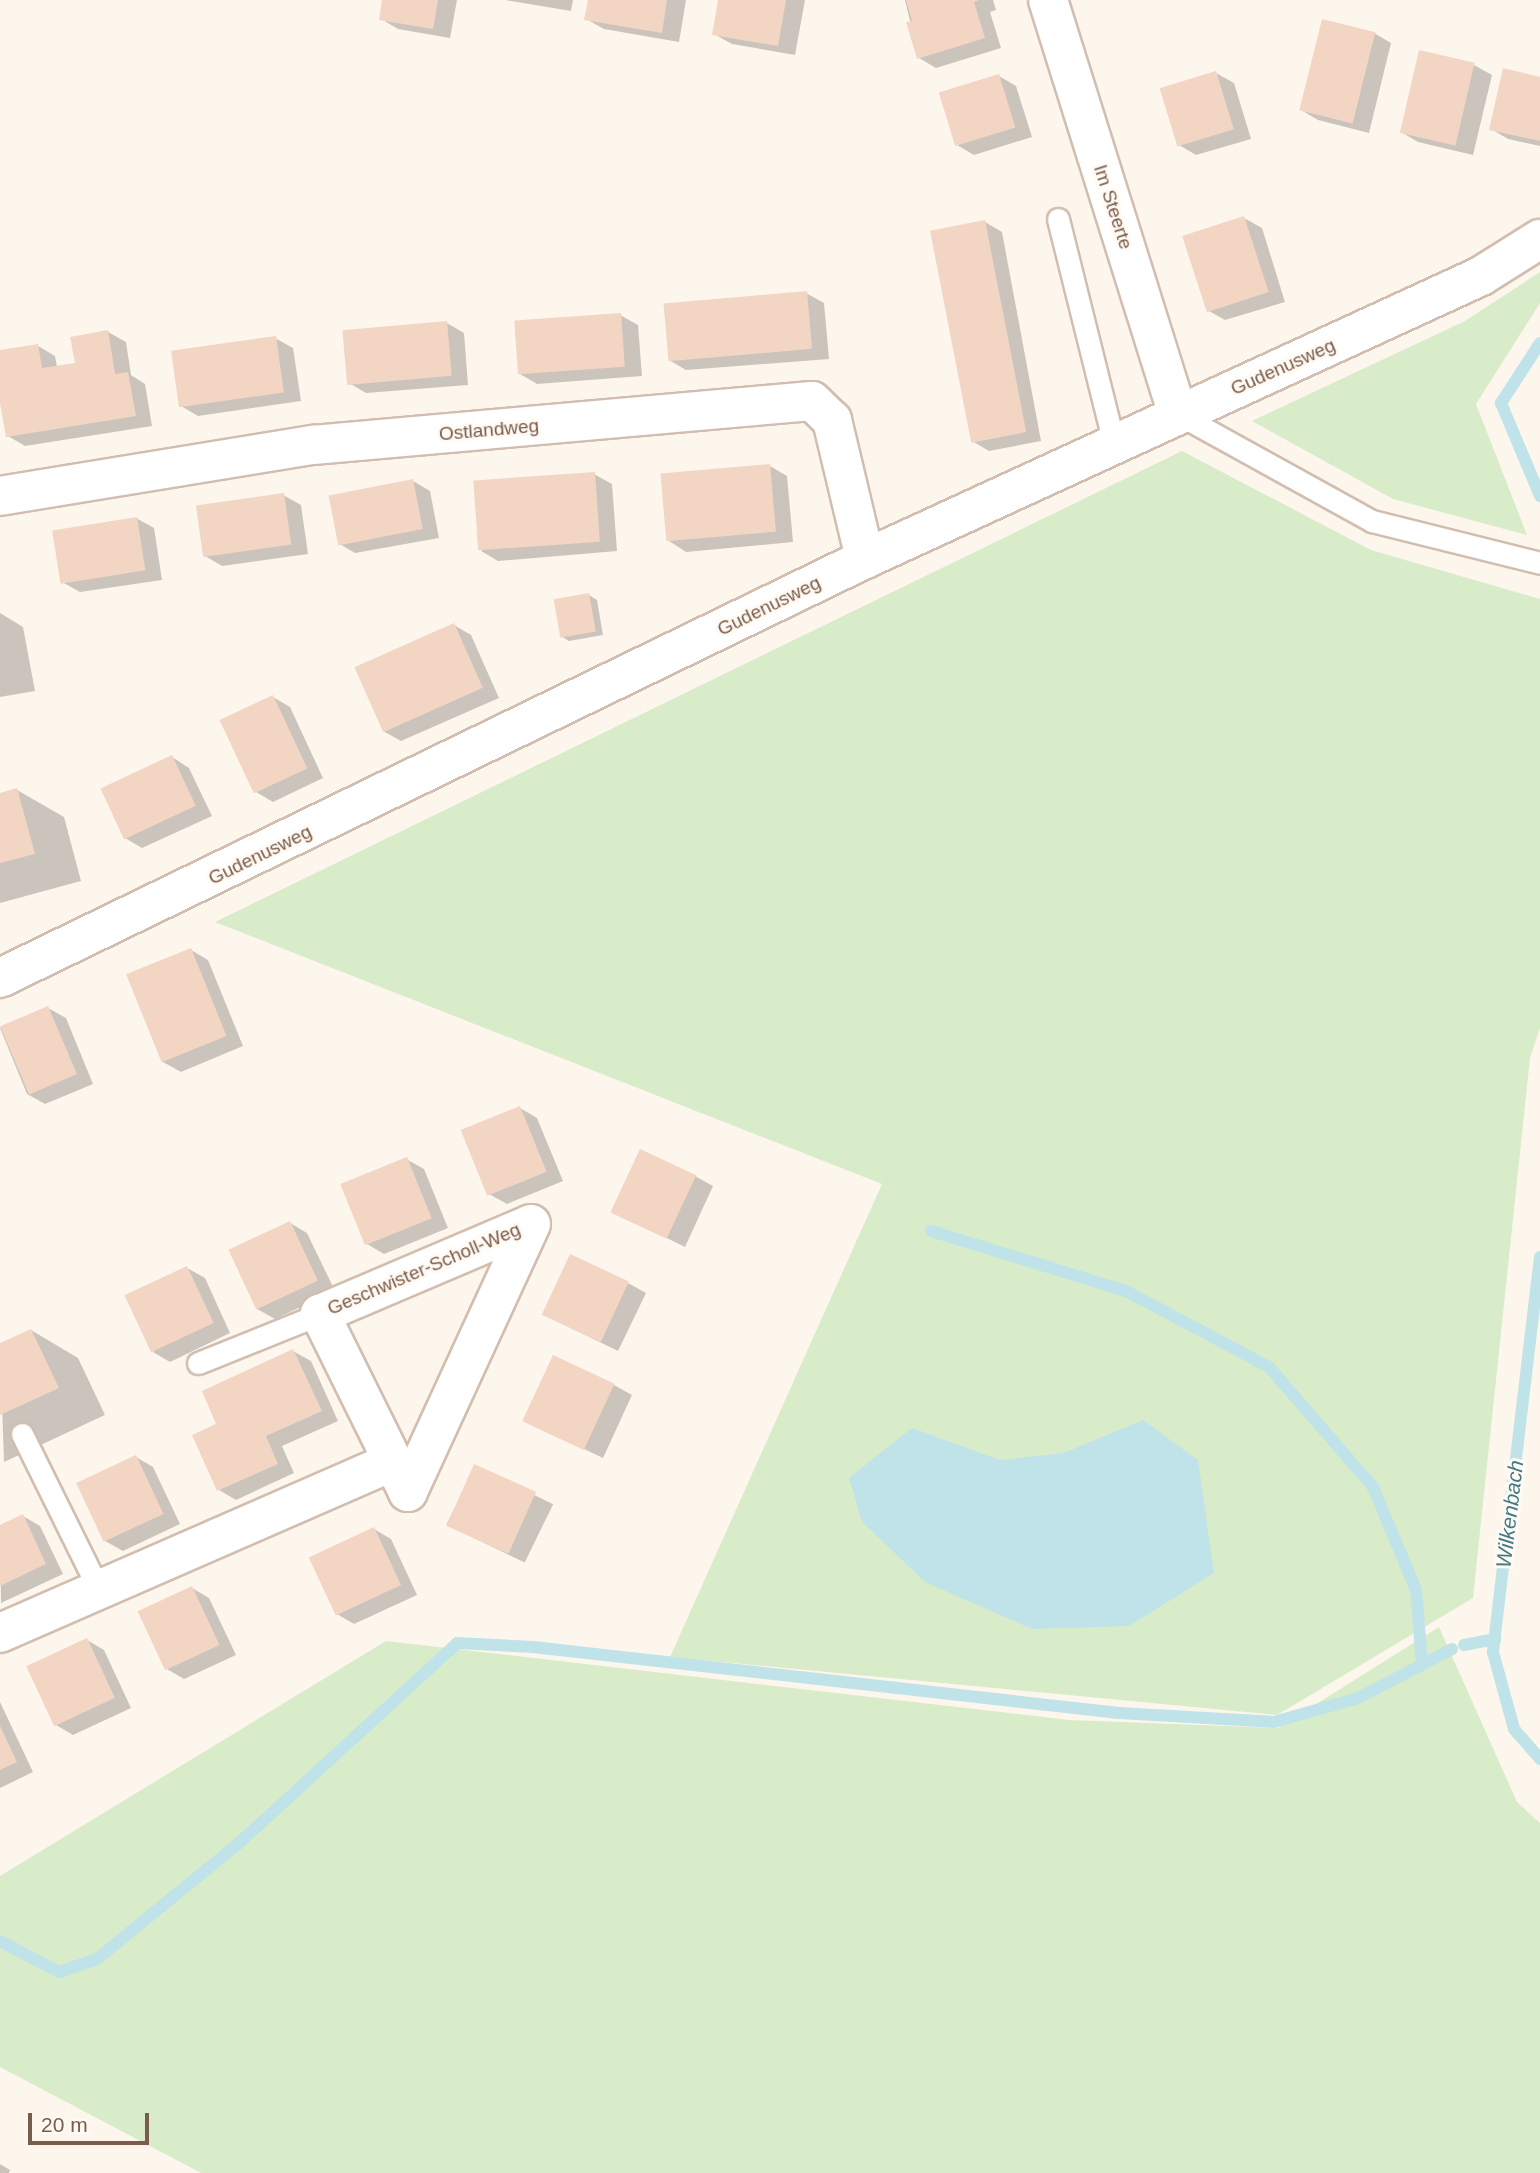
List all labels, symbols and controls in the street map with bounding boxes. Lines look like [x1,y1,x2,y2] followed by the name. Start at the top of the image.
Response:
[1089,162,1137,252] street label: Im Steerte
[1227,334,1339,400] street label: Gudenusweg
[438,414,540,446] street label: Ostlandweg
[714,571,824,641] street label: Gudenusweg
[205,820,315,890] street label: Gudenusweg
[324,1218,524,1320] street label: Geschwister-Scholl-Weg
[1491,1459,1529,1569] water label: Wilkenbach
[32,2100,152,2144] scale bar
[41,2113,88,2136] text: 20 m

